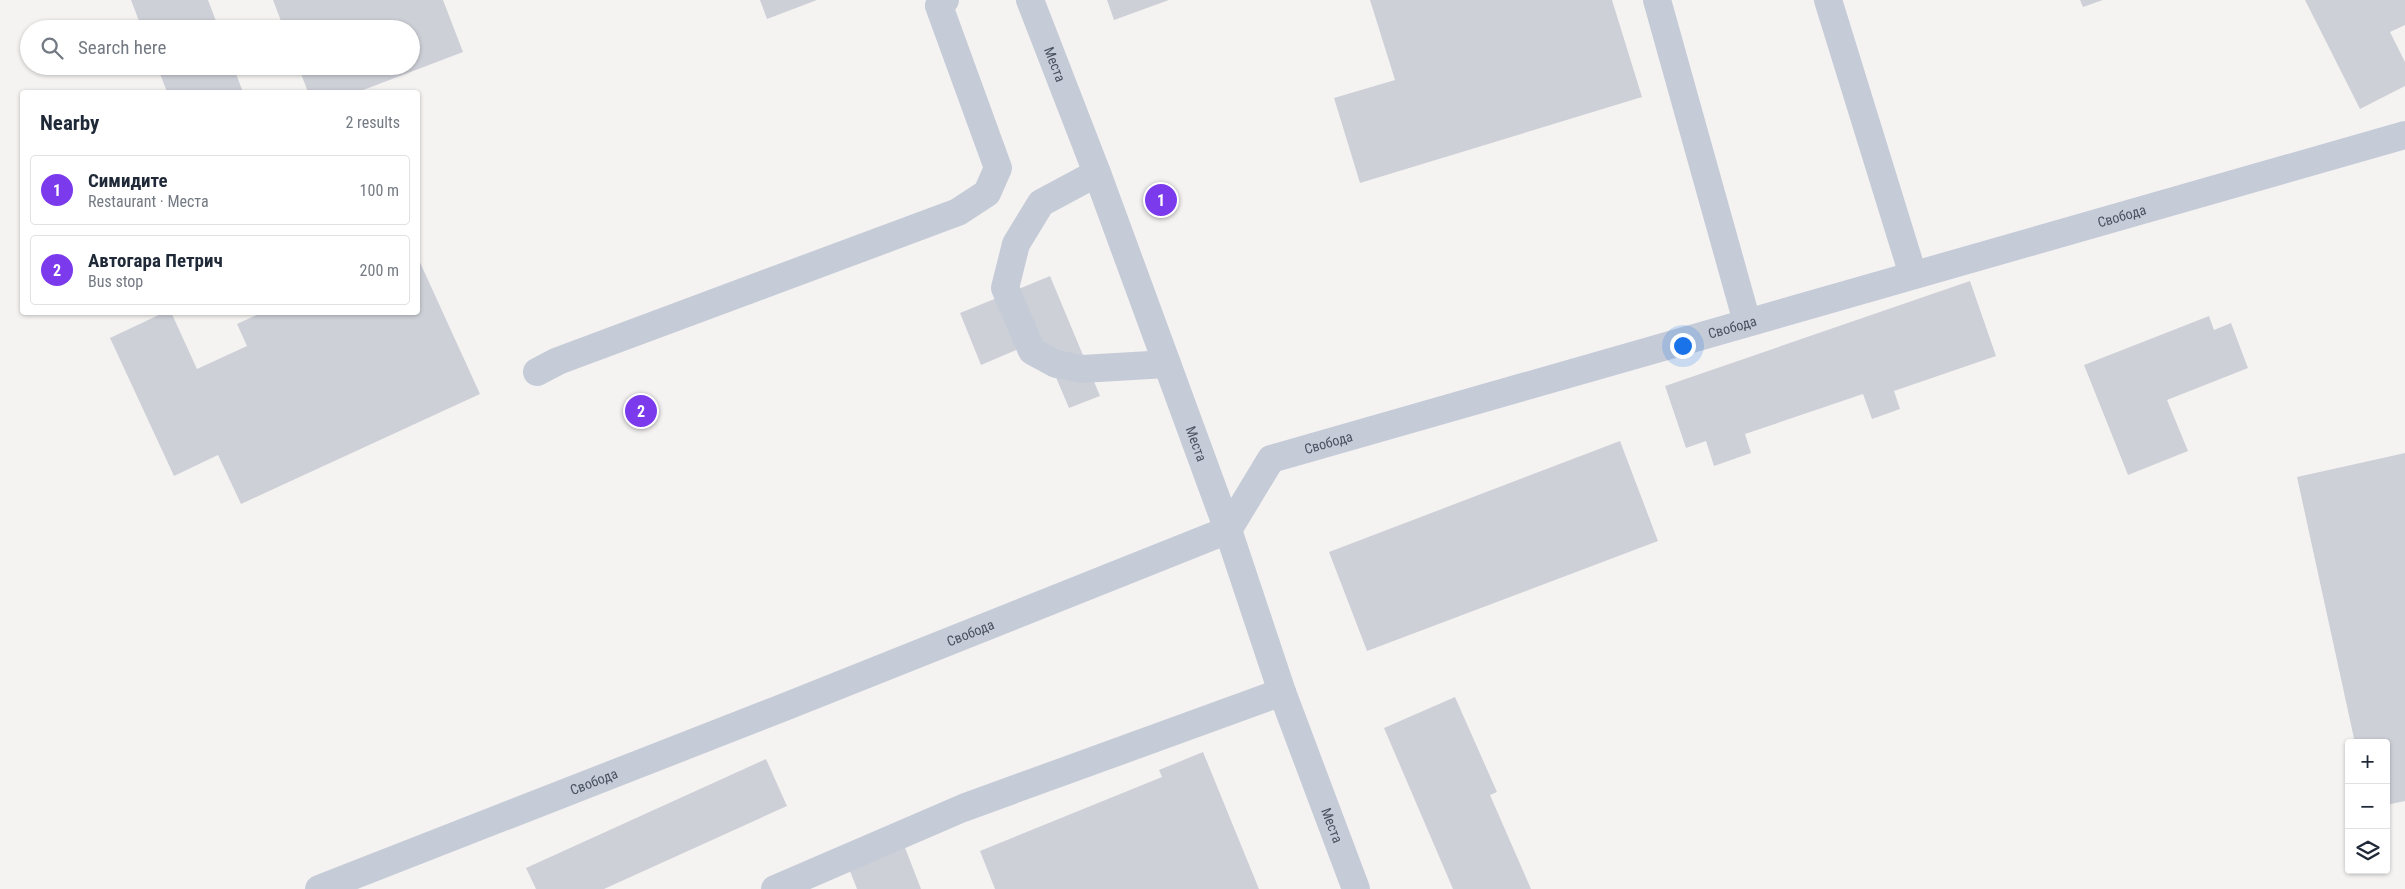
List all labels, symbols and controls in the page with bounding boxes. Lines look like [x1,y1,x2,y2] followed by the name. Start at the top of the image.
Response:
[20,20,420,75] search box
[38,34,66,62] icon: search
[78,36,166,59] text: Search here
[1041,45,1069,84] street label: Места
[40,111,99,135] text: Nearby
[345,113,400,132] text: 2 results
[88,169,168,192] text: Симидите
[53,181,61,200] text: 1
[360,181,399,200] text: 100 m
[1145,181,1177,219] pin: 1
[88,192,209,211] text: Restaurant · Места
[2096,201,2148,230] street label: Свобода
[88,249,223,272] text: Автогара Петрич
[53,261,61,280] text: 2
[360,261,399,280] text: 200 m
[88,272,143,291] text: Bus stop
[1706,313,1758,342] street label: Свобода
[1670,333,1696,359] your location
[625,392,657,430] pin: 2
[1183,424,1210,464] street label: Места
[1302,428,1354,457] street label: Свобода
[944,616,996,649] street label: Свобода
[2345,739,2390,874] map controls
[2345,739,2390,784] button: +
[568,765,620,798] street label: Свобода
[2345,784,2390,829] button: −
[1318,806,1346,845] street label: Места
[2345,829,2390,874] button: layers

